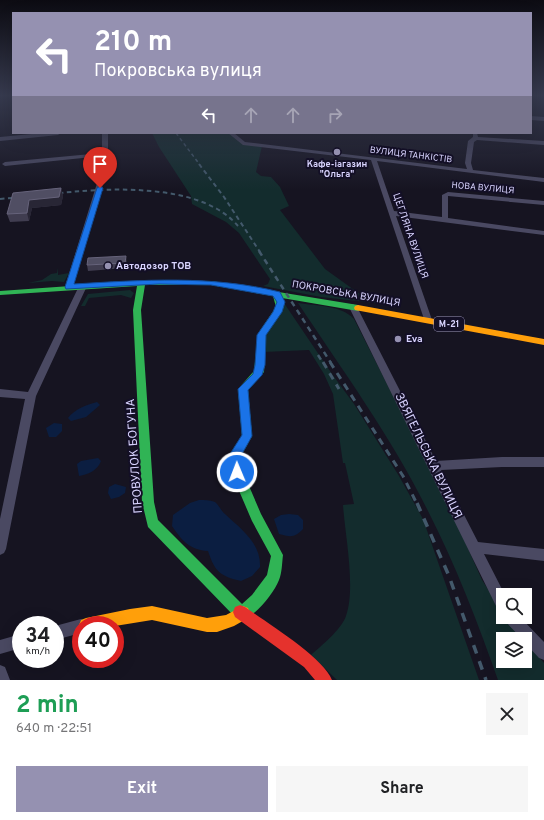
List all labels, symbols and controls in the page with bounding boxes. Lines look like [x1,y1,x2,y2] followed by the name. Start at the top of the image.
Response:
[94,25,172,61] text: 210 m
[28,28,80,80] icon: left
[94,60,262,83] text: Покровська вулиця
[198,104,220,126] icon: left
[240,104,262,126] icon: ahead
[282,104,304,126] icon: ahead
[324,104,346,126] icon: right
[369,144,453,166] street label: ВУЛИЦЯ ТАНКІСТІВ
[83,147,117,188] pin
[332,147,342,157] marker: Кафе-іагазин "Ольга"
[89,153,111,175] icon: arrive
[307,159,367,180] place label: Кафе-іагазин "Ольга"
[451,180,515,196] street label: НОВА ВУЛИЦЯ
[389,191,431,281] street label: ЦЕГЛЯНА ВУЛИЦЯ
[116,260,191,273] place label: Автодозор ТОВ
[103,261,113,271] marker: Автодозор ТОВ
[291,278,401,310] street label: ПОКРОВСЬКА ВУЛИЦЯ
[434,317,464,331] road number: М-21
[406,333,423,346] place label: Eva
[393,334,403,344] marker: Eva
[391,391,465,521] street label: ЗВЯГЕЛЬСЬКА ВУЛИЦЯ
[123,398,147,514] street label: ПРОВУЛОК БОГУНА
[216,451,258,493] position arrow
[496,588,532,668] map controls
[496,588,532,624] button: search
[72,616,124,668] speed limit sign: 40
[26,624,50,650] text: 34
[496,632,532,668] button: layers
[26,645,50,658] text: km/h
[16,691,79,721] text: 2 min
[486,693,528,735] button: close
[16,721,92,737] text: 640 m · 22:51
[16,766,268,812] button: Exit
[276,766,528,812] button: Share

